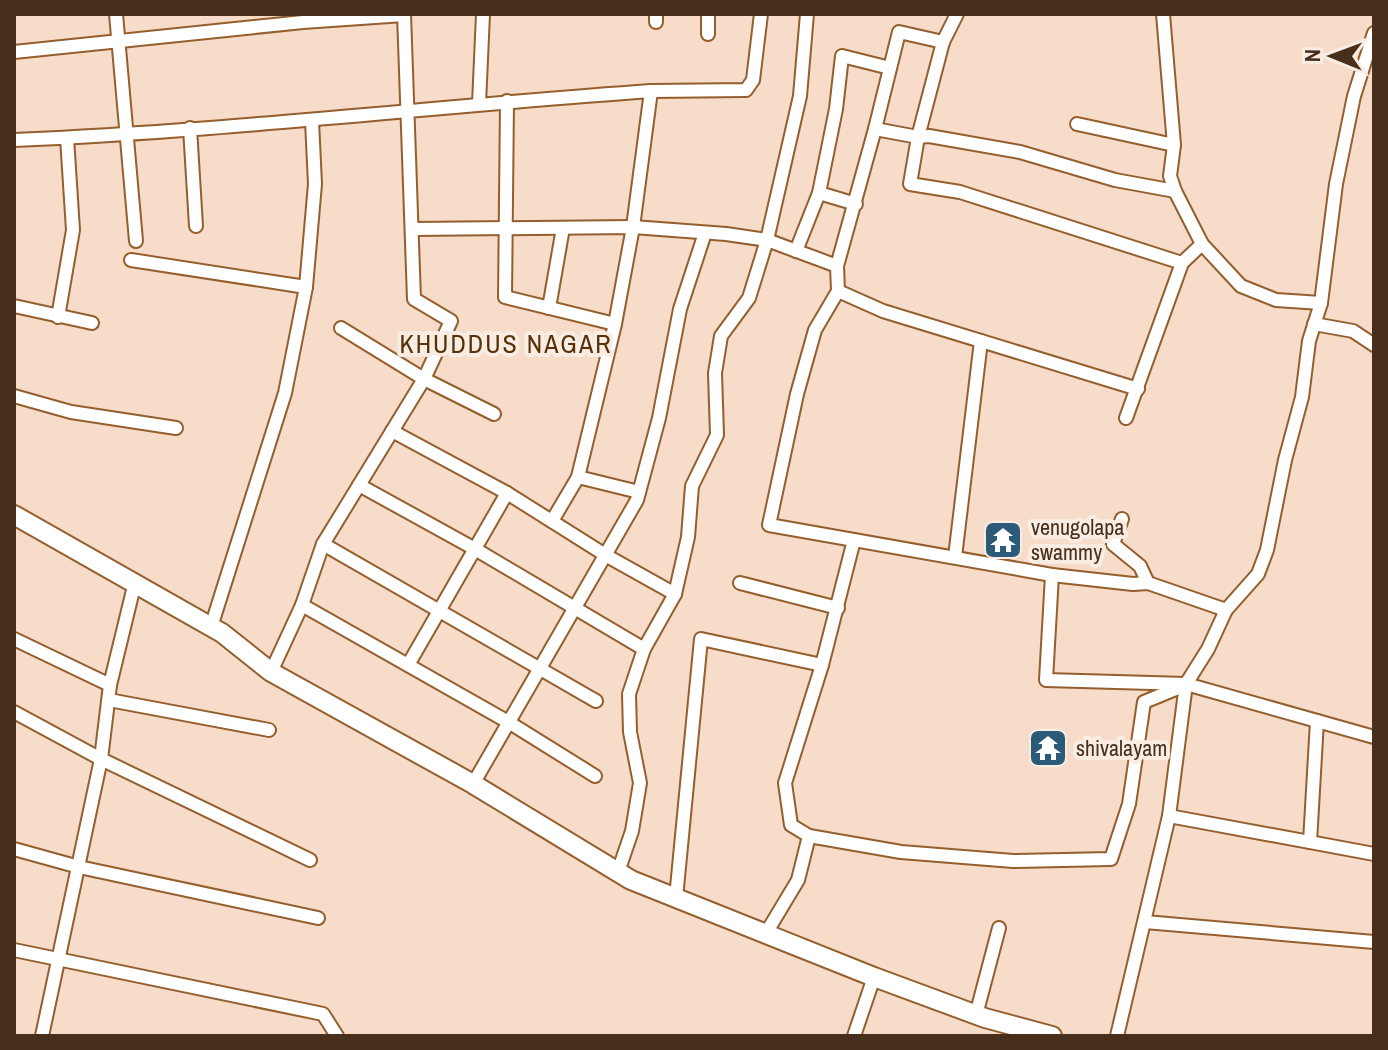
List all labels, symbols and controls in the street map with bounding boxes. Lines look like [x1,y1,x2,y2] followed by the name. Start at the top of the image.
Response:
[1292,16,1372,96] north arrow
[1297,49,1327,62] text: N
[399,326,613,361] district label: KHUDDUS NAGAR
[1031,512,1124,567] place label: venugolapa swammy
[982,519,1024,561] temple icon: venugolapa swammy
[1027,727,1069,769] temple icon: shivalayam
[1076,733,1167,763] place label: shivalayam

